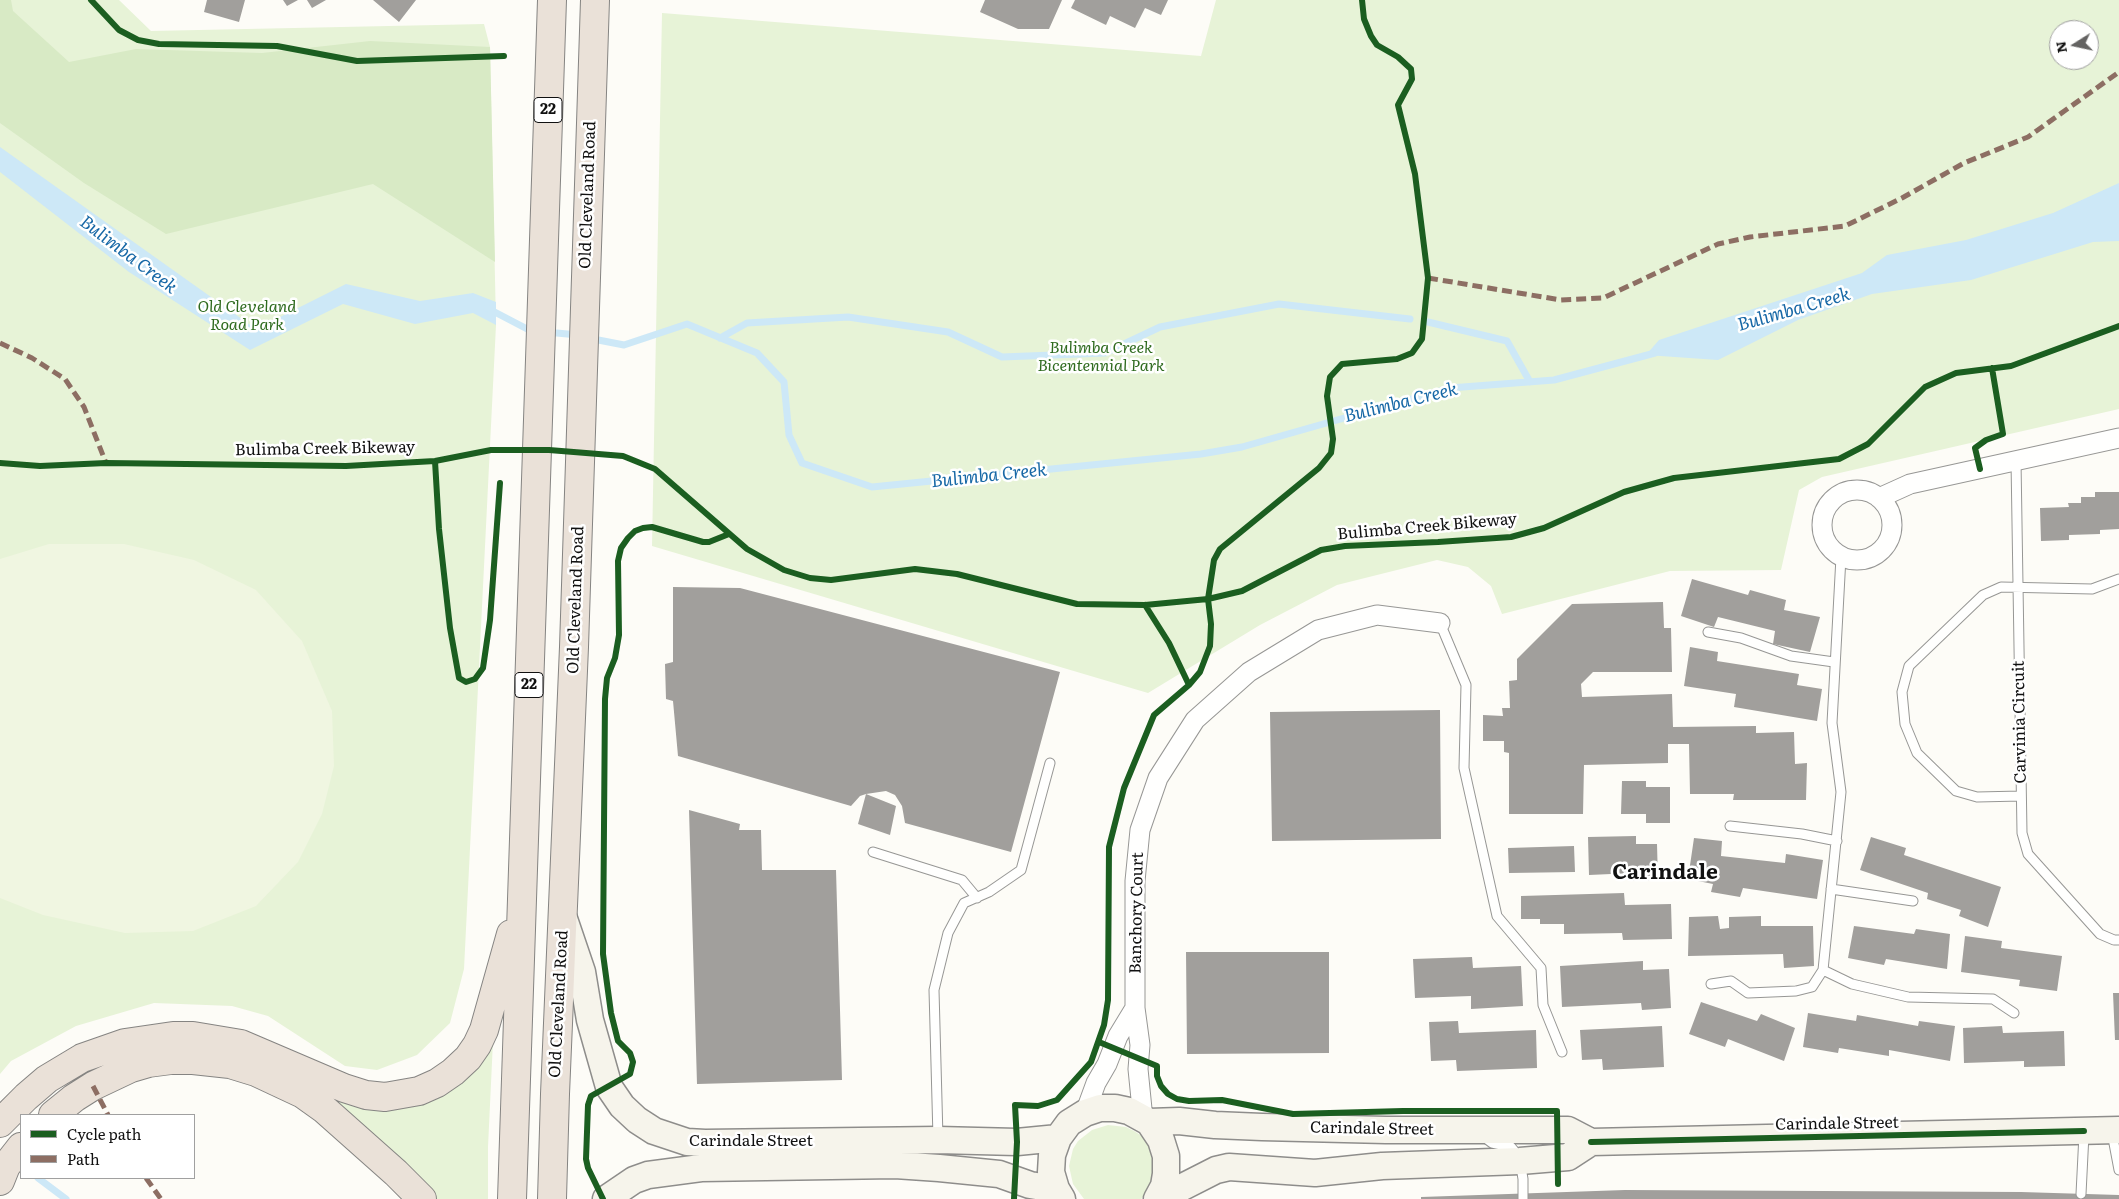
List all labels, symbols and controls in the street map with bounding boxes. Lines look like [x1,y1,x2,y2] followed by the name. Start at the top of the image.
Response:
[2049,20,2099,70] north arrow
[2049,40,2071,55] text: N
[534,98,562,122] road number: 22
[576,121,600,269] street label: Old Cleveland Road
[75,211,181,299] water label: Bulimba Creek
[1735,284,1853,336] water label: Bulimba Creek
[198,297,296,335] park label: Old Cleveland Road Park
[1037,338,1165,376] park label: Bulimba Creek Bicentennial Park
[1342,378,1460,428] water label: Bulimba Creek
[235,438,415,460] street label: Bulimba Creek Bikeway
[930,459,1048,493] water label: Bulimba Creek
[1336,510,1518,544] street label: Bulimba Creek Bikeway
[564,526,588,674] street label: Old Cleveland Road
[2009,660,2031,784] street label: Carvinia Circuit
[515,672,543,698] road number: 22
[1126,852,1148,974] street label: Banchory Court
[1612,860,1718,886] district label: Carindale
[546,930,572,1078] street label: Old Cleveland Road
[1775,1113,1899,1135] street label: Carindale Street
[20,1114,195,1179] legend
[1310,1118,1434,1140] street label: Carindale Street
[67,1122,141,1145] text: Cycle path
[689,1131,813,1151] street label: Carindale Street
[67,1147,100,1170] text: Path

